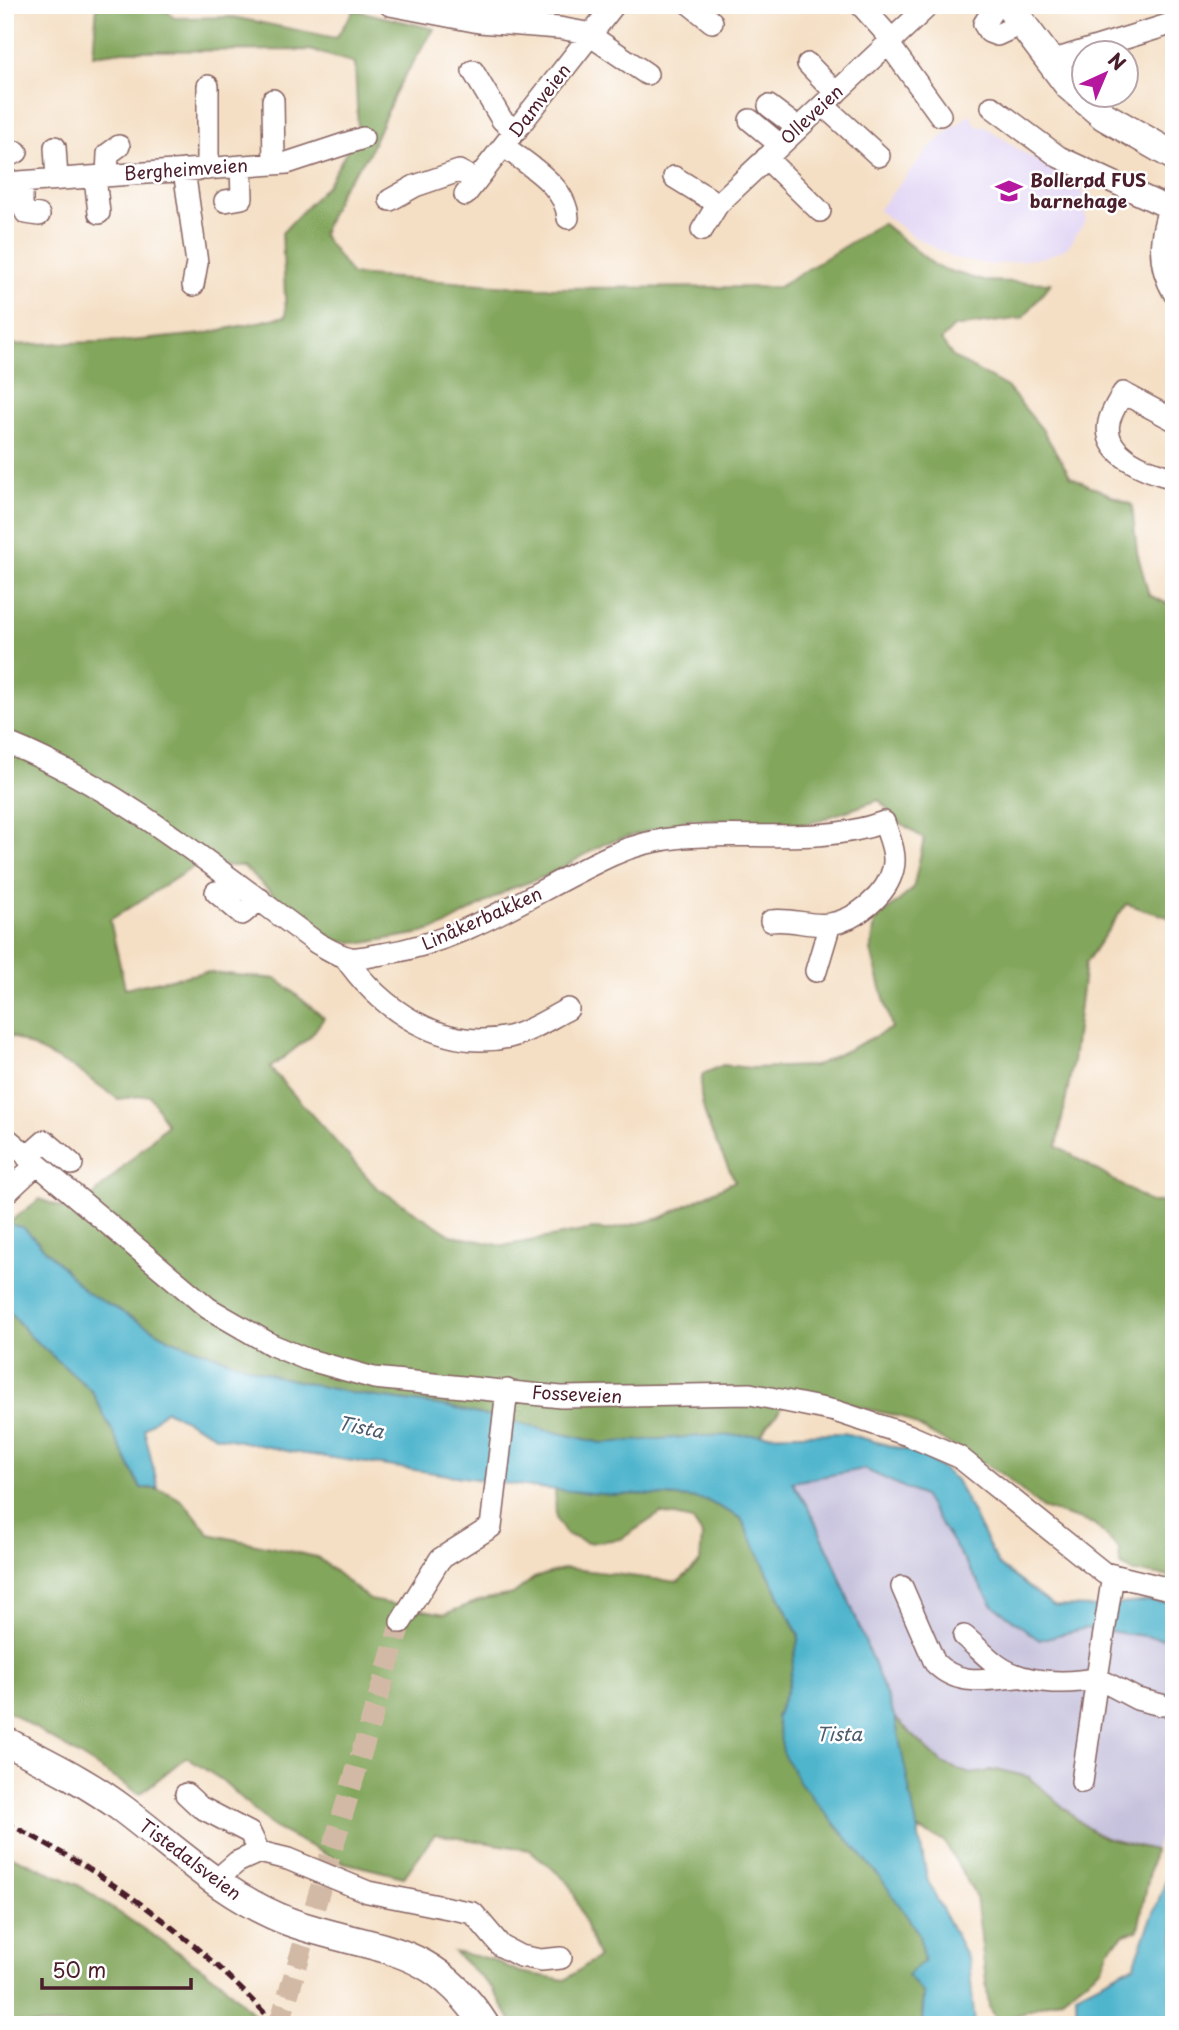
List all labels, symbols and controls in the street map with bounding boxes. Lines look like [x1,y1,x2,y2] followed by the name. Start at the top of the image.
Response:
[1070,38,1140,108] north arrow
[1102,46,1133,76] text: N
[501,57,576,143] street label: Damveien
[774,78,848,150] street label: Olleveien
[123,151,249,186] street label: Bergheimveien
[1030,166,1146,214] place label: Bollerød FUS barnehage
[994,176,1024,206] school or university icon: Bollerød FUS barnehage
[417,879,546,956] street label: Linåkerbakken
[531,1378,623,1409] street label: Fosseveien
[336,1408,388,1445] water label: Tista
[816,1719,863,1747] water label: Tista
[134,1811,248,1906] street label: Tistedalsveien
[42,1946,191,1990] scale bar
[52,1953,106,1985] text: 50 m

